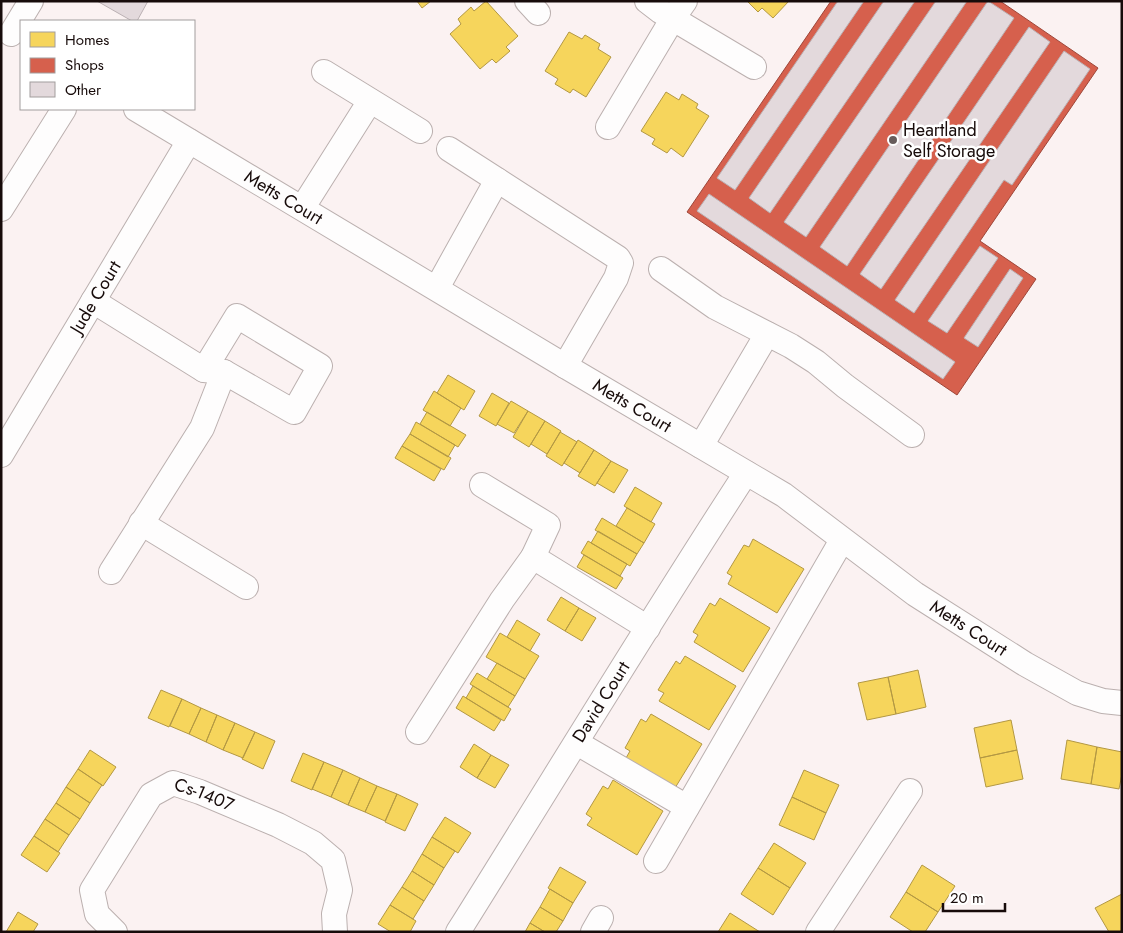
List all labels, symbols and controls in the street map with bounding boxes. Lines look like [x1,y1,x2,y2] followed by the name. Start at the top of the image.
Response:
[20,20,195,110] legend
[65,29,109,51] text: Homes
[65,54,104,76] text: Shops
[65,79,102,101] text: Other
[903,117,995,164] place label: Heartland Self Storage
[887,134,899,146] marker: Heartland Self Storage
[239,164,328,231] street label: Metts Court
[63,255,128,340] street label: Jude Court
[588,372,677,439] street label: Metts Court
[925,594,1013,663] street label: Metts Court
[566,656,637,747] street label: David Court
[171,771,239,818] street label: Cs-1407
[943,880,1006,912] scale bar
[950,887,984,909] text: 20 m

